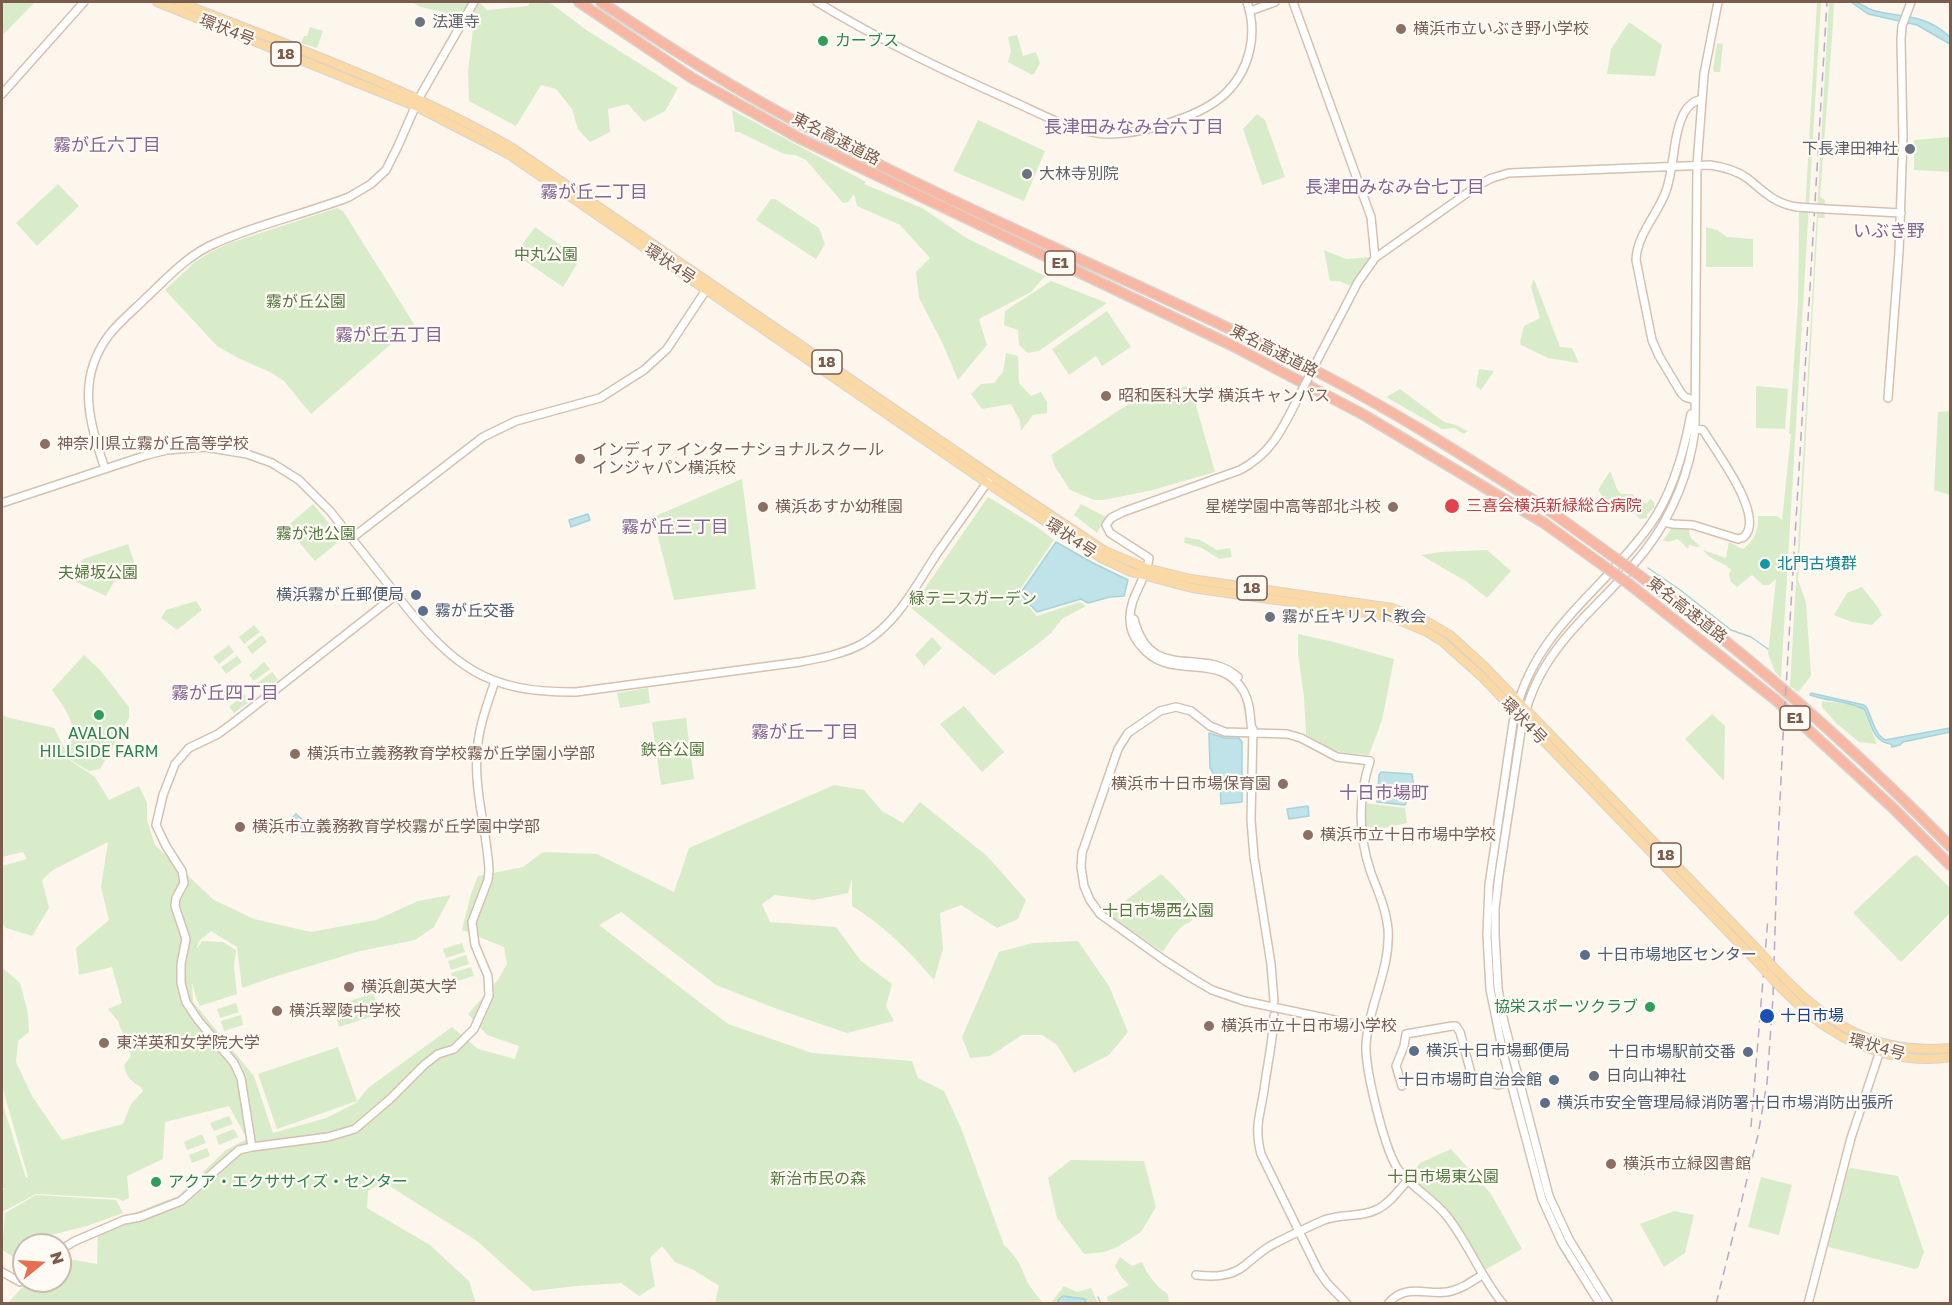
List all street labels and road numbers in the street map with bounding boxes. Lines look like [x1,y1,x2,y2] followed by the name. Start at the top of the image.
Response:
[197,10,257,50] street label: 環状4号
[271,42,301,66] road number: 18
[789,109,883,169] street label: 東名高速道路
[641,240,699,288] street label: 環状4号
[1045,251,1075,275] road number: E1
[1227,321,1321,381] street label: 東名高速道路
[812,350,842,374] road number: 18
[1042,514,1100,562] street label: 環状4号
[1643,573,1731,647] street label: 東名高速道路
[1237,576,1267,600] road number: 18
[1497,694,1551,748] street label: 環状4号
[1780,706,1810,730] road number: E1
[1651,843,1681,867] road number: 18
[1847,1030,1907,1064] street label: 環状4号

